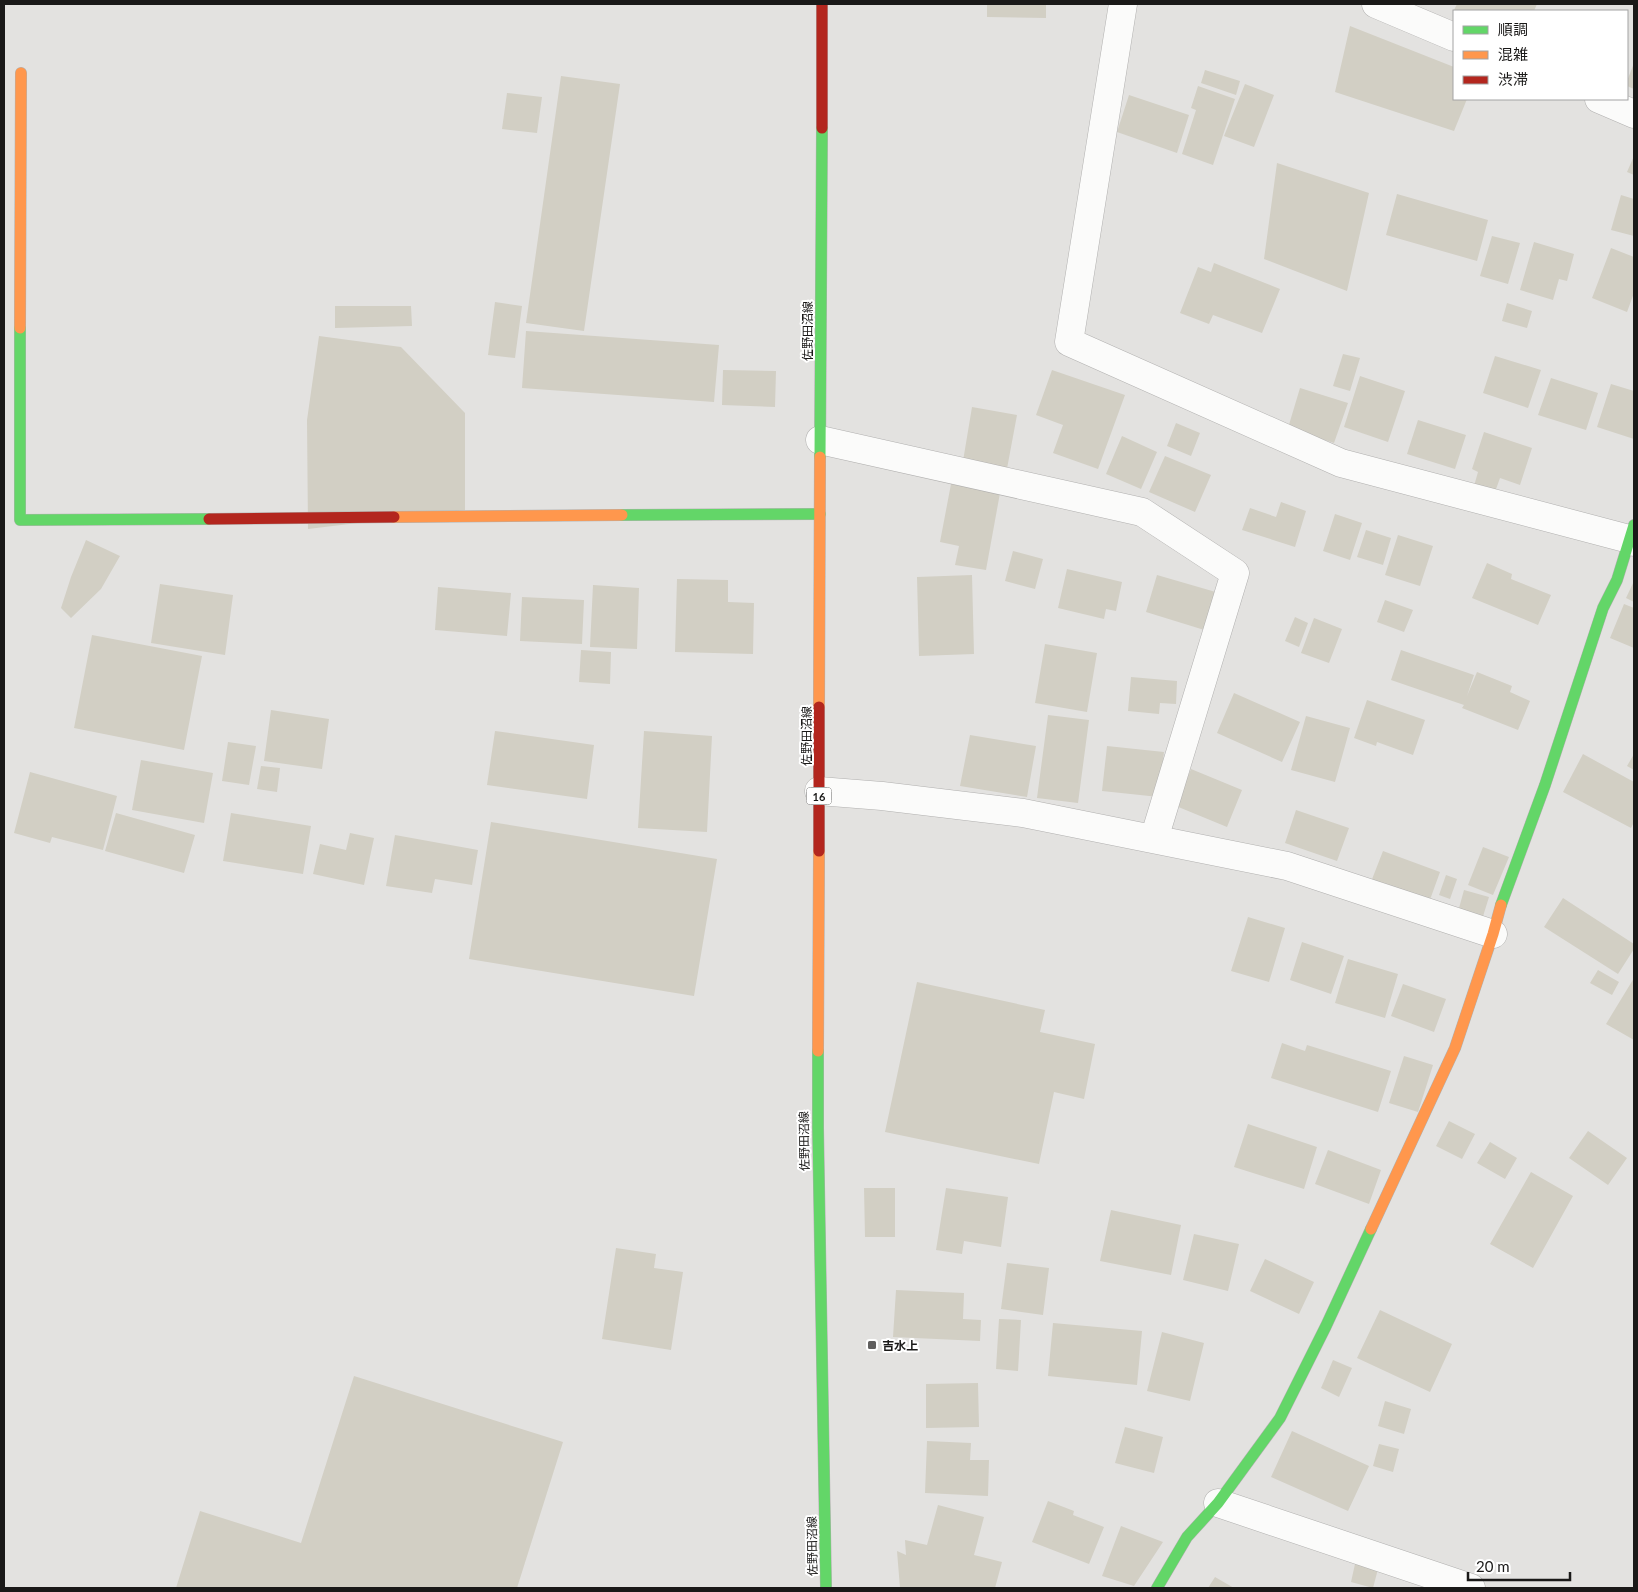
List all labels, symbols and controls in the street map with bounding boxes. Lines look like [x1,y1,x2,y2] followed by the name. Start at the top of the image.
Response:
[1453,10,1628,100] legend
[1498,20,1528,38] text: 順調
[1498,45,1528,63] text: 混雑
[1498,70,1528,88] text: 渋滞
[800,301,815,361] street label: 佐野田沼線
[799,706,814,766] street label: 佐野田沼線
[806,788,832,804] road number: 16
[796,1111,812,1171] street label: 佐野田沼線
[882,1338,918,1353] place label: 吉水上
[866,1339,878,1351] marker: 吉水上
[804,1516,820,1576] street label: 佐野田沼線
[1468,1550,1570,1582] scale bar
[1476,1557,1510,1575] text: 20 m

